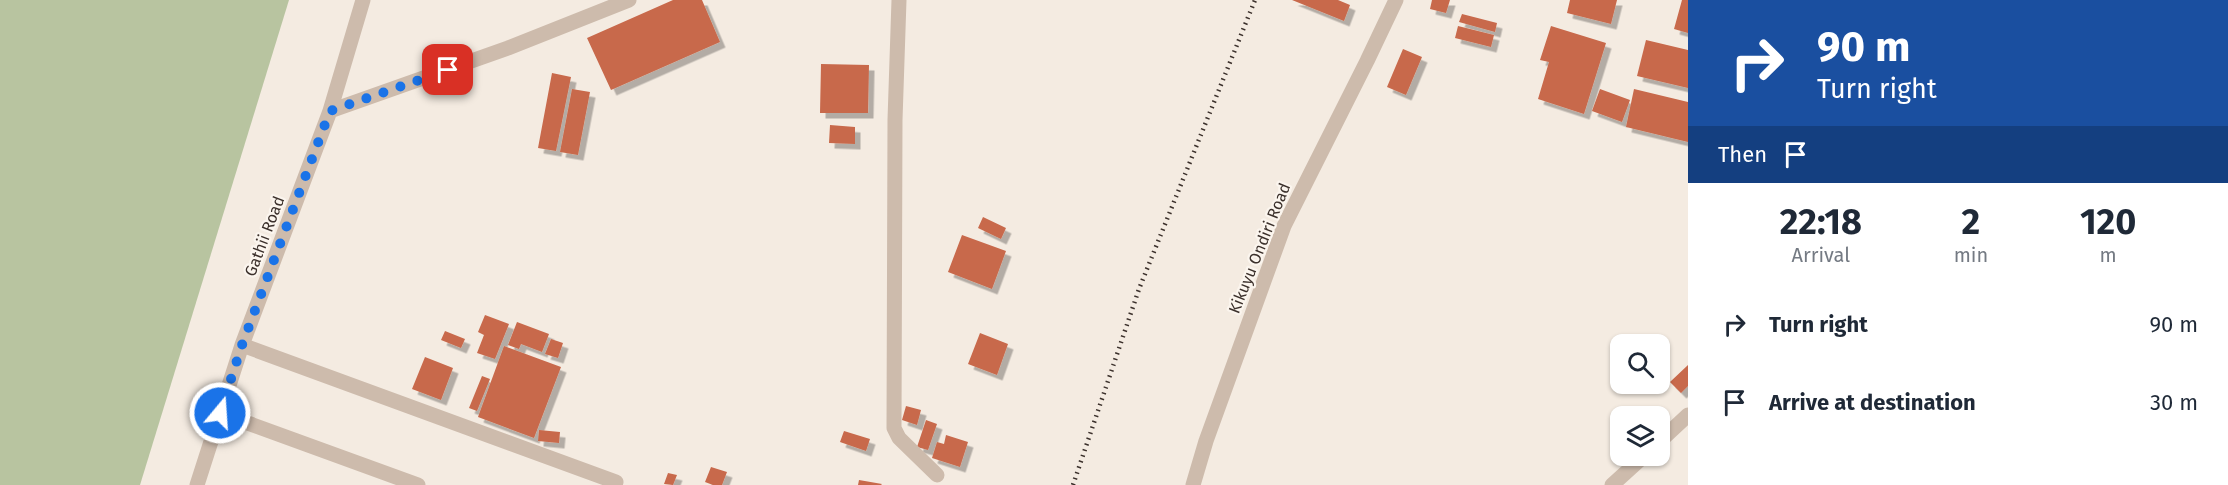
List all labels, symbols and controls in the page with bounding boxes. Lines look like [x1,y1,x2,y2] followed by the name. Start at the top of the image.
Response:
[1817,22,1911,72] text: 90 m
[1718,24,1796,102] icon: right
[422,44,473,95] pin
[431,53,464,86] icon: arrive
[1817,73,1937,105] text: Turn right
[1779,138,1812,171] icon: arrive
[1718,141,1767,168] text: Then
[1225,180,1294,316] street label: Kikuyu Ondiri Road
[241,194,288,279] street label: Gathii Road
[1780,200,1862,244] text: 22:18
[1962,200,1980,244] text: 2
[2080,200,2136,244] text: 120
[1792,243,1850,267] text: Arrival
[1954,243,1988,267] text: min
[2100,243,2117,267] text: m
[1718,308,1751,341] icon: right
[1769,311,1868,338] text: Turn right
[2149,311,2198,338] text: 90 m
[1610,334,1670,466] map controls
[1610,334,1670,394] button: search
[188,381,252,445] position arrow
[1718,386,1751,419] icon: arrive
[1769,389,1976,416] text: Arrive at destination
[2150,389,2198,416] text: 30 m
[1610,406,1670,466] button: layers

